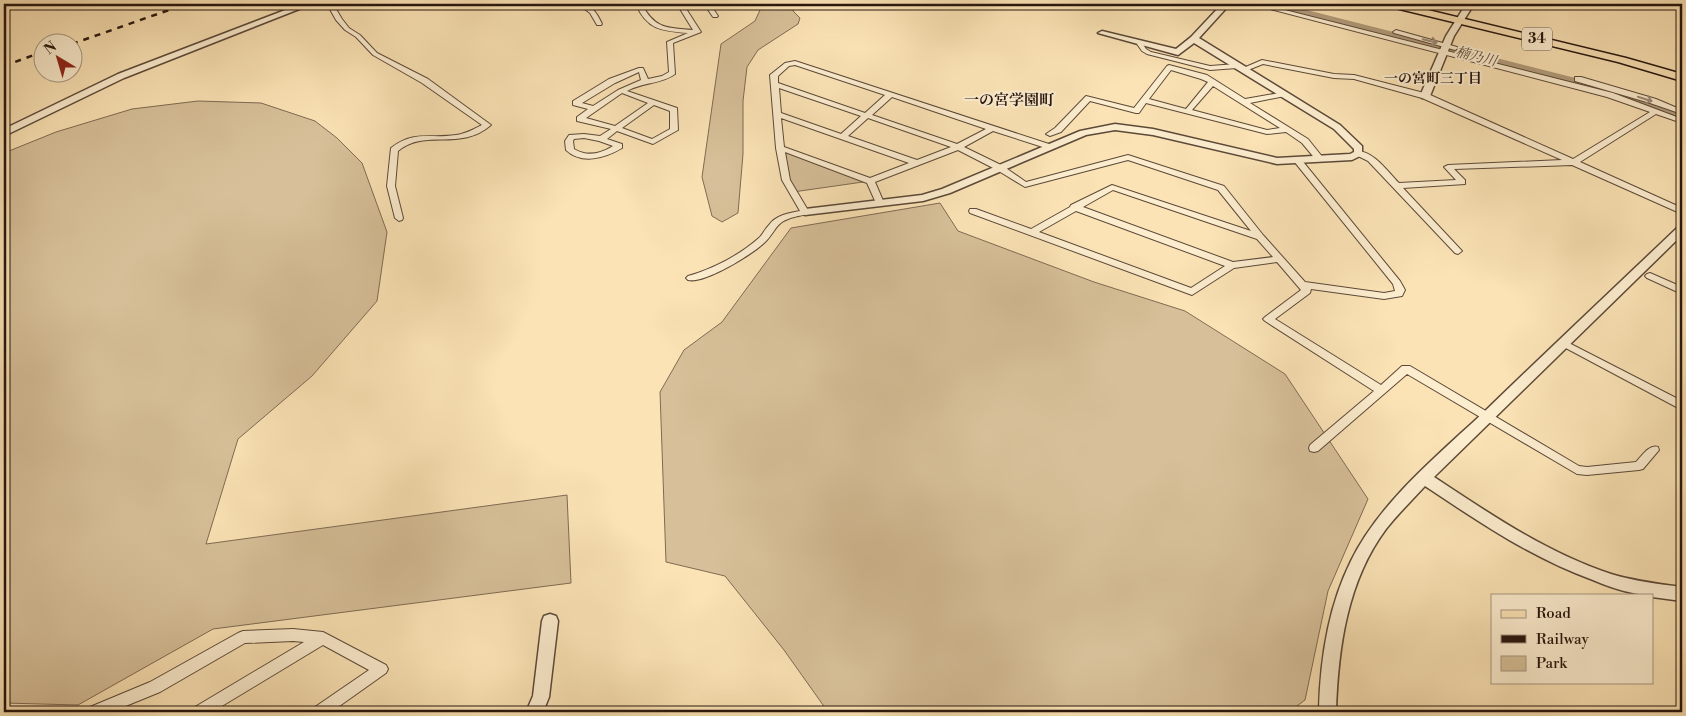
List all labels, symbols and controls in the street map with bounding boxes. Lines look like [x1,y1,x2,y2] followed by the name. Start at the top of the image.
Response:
[1522,28,1552,50] road number: 34
[32,32,82,82] north arrow
[1422,37,1438,46] one-way arrow
[41,38,61,59] text: N
[1453,43,1500,71] water label: 楠乃川
[1384,70,1482,88] district label: 一の宮町三丁目
[964,91,1054,110] district label: 一の宮学園町
[1637,94,1653,104] one-way arrow
[1491,594,1654,684] legend
[1536,604,1571,623] text: Road
[1536,630,1590,649] text: Railway
[1536,654,1568,673] text: Park

